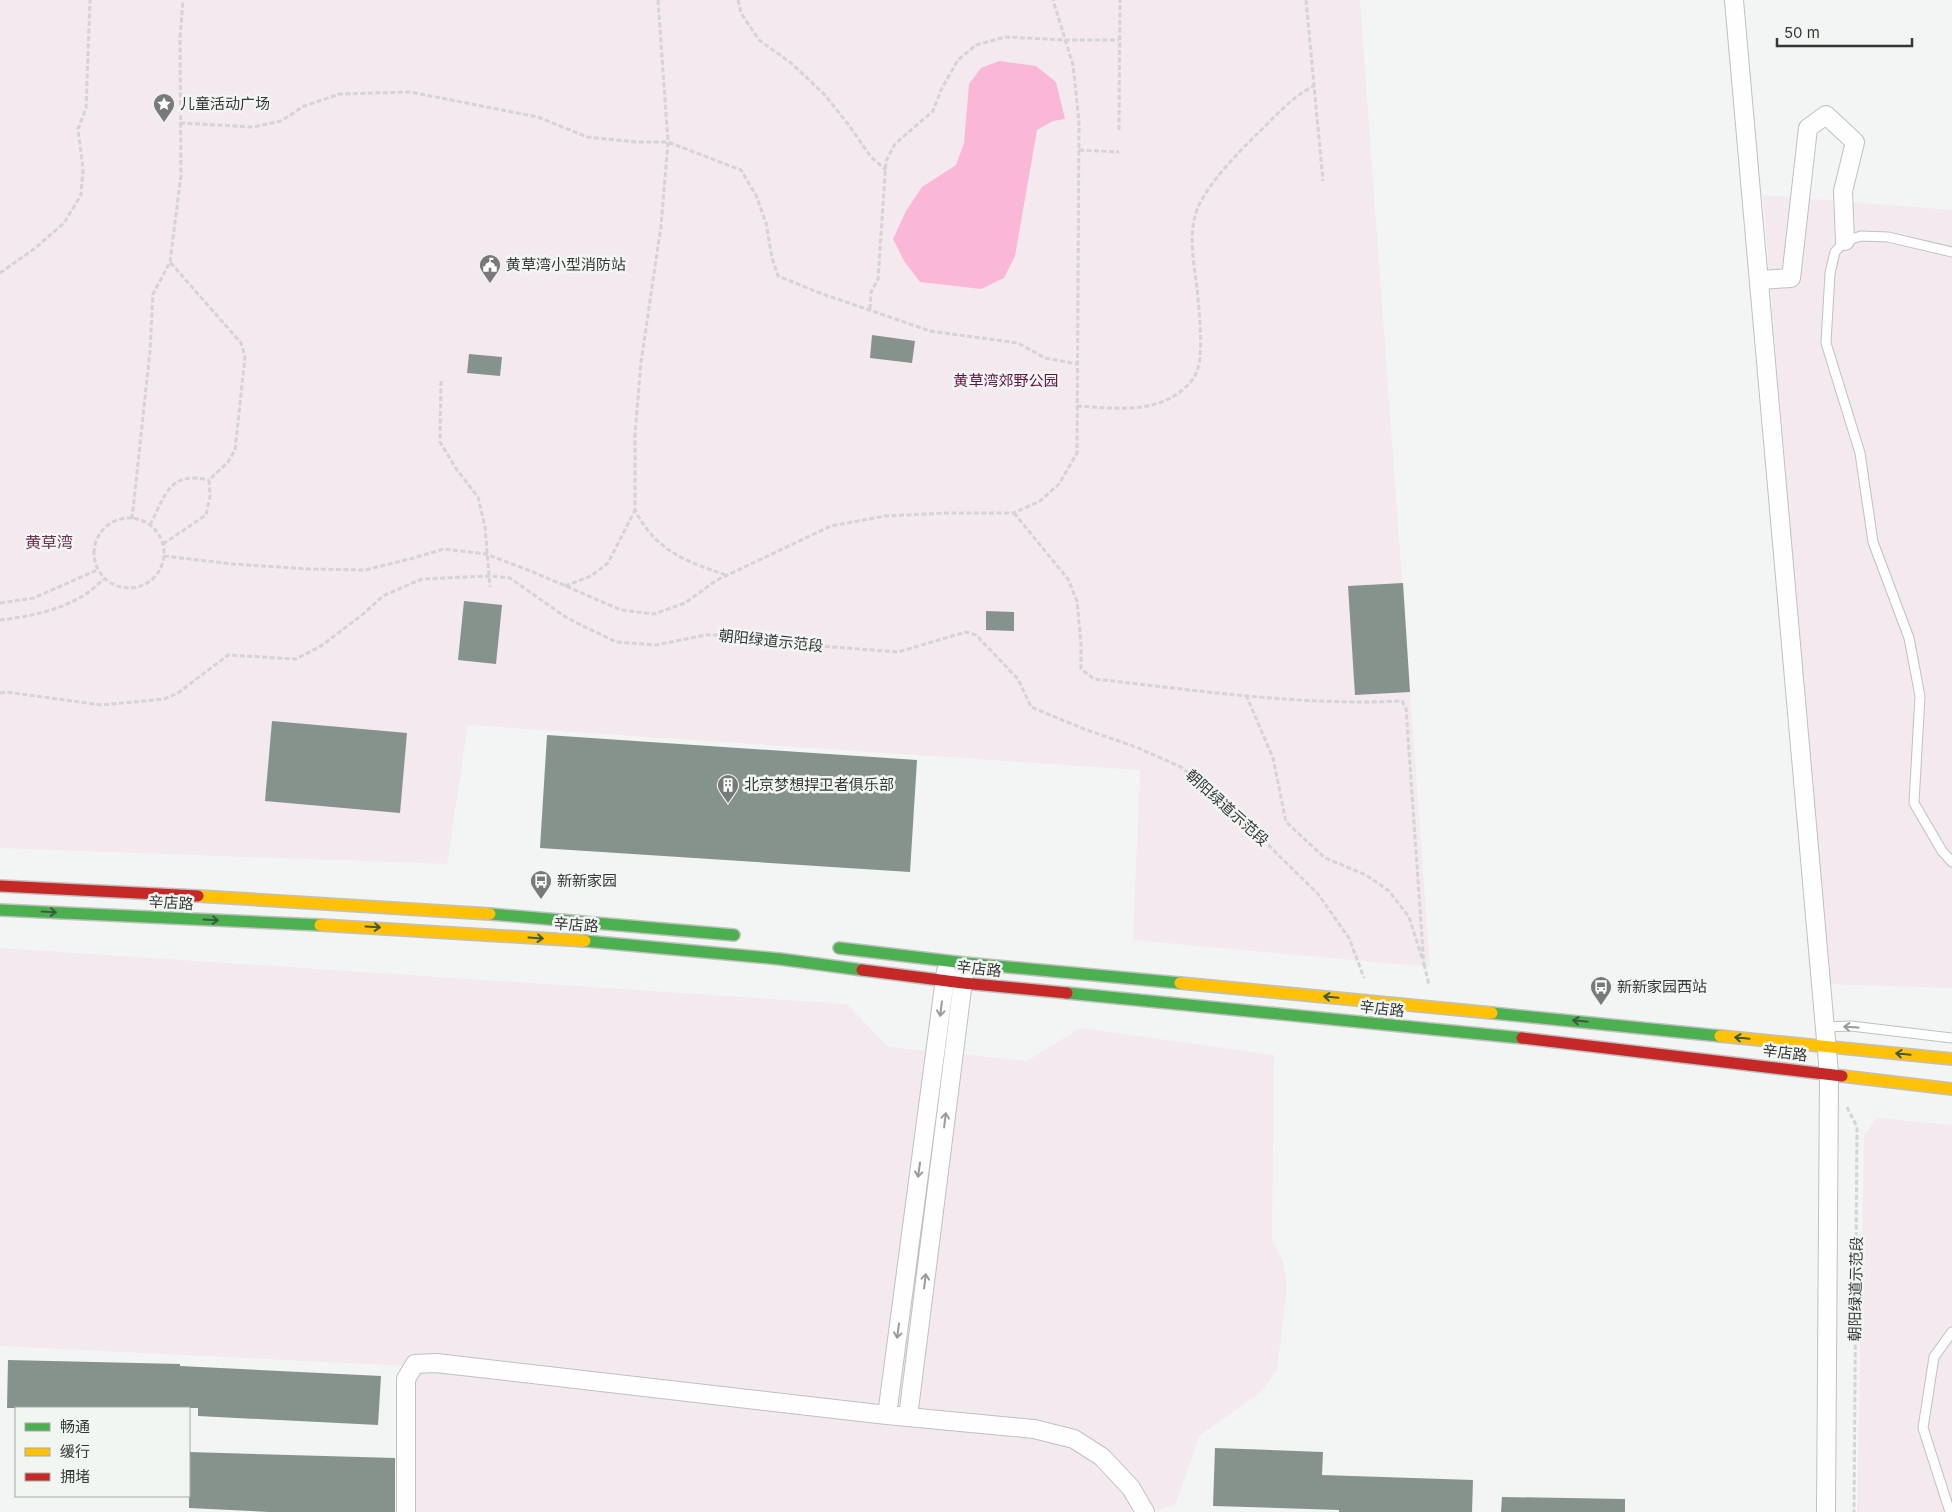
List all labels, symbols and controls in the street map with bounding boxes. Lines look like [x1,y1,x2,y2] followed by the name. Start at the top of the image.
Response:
[1777,15,1912,47] scale bar
[1784,23,1820,42] text: 50 m
[152,92,176,123] place icon: 儿童活动广场
[180,94,270,113] place label: 儿童活动广场
[478,253,502,284] public building icon: 黄草湾小型消防站
[506,255,626,274] place label: 黄草湾小型消防站
[953,371,1059,390] park label: 黄草湾郊野公园
[25,532,73,552] district label: 黄草湾
[718,626,824,655] street label: 朝阳绿道示范段
[1182,765,1273,850] street label: 朝阳绿道示范段
[716,773,740,804] building icon: 北京梦想捍卫者俱乐部
[744,775,894,794] place label: 北京梦想捍卫者俱乐部
[529,869,553,900] bus stop icon: 新新家园
[557,871,617,890] place label: 新新家园
[148,892,194,913] street label: 辛店路
[40,908,56,917] one-way arrow
[553,913,599,936] street label: 辛店路
[203,915,219,924] one-way arrow
[365,922,381,932] one-way arrow
[527,933,543,942] one-way arrow
[956,957,1002,980] street label: 辛店路
[1589,975,1613,1006] bus stop icon: 新新家园西站
[1617,977,1707,996] place label: 新新家园西站
[1324,992,1340,1002] one-way arrow
[1359,997,1405,1020] street label: 辛店路
[936,1001,946,1017] one-way arrow
[1573,1016,1589,1026] one-way arrow
[1844,1022,1860,1031] one-way arrow
[1734,1033,1750,1043] one-way arrow
[1762,1040,1809,1065] street label: 辛店路
[1896,1050,1912,1059] one-way arrow
[940,1112,950,1128] one-way arrow
[914,1162,924,1178] one-way arrow
[1845,1236,1866,1342] street label: 朝阳绿道示范段
[920,1274,930,1290] one-way arrow
[893,1323,903,1339] one-way arrow
[15,1407,190,1497] legend
[60,1417,90,1436] text: 畅通
[60,1442,90,1461] text: 缓行
[60,1467,90,1486] text: 拥堵

